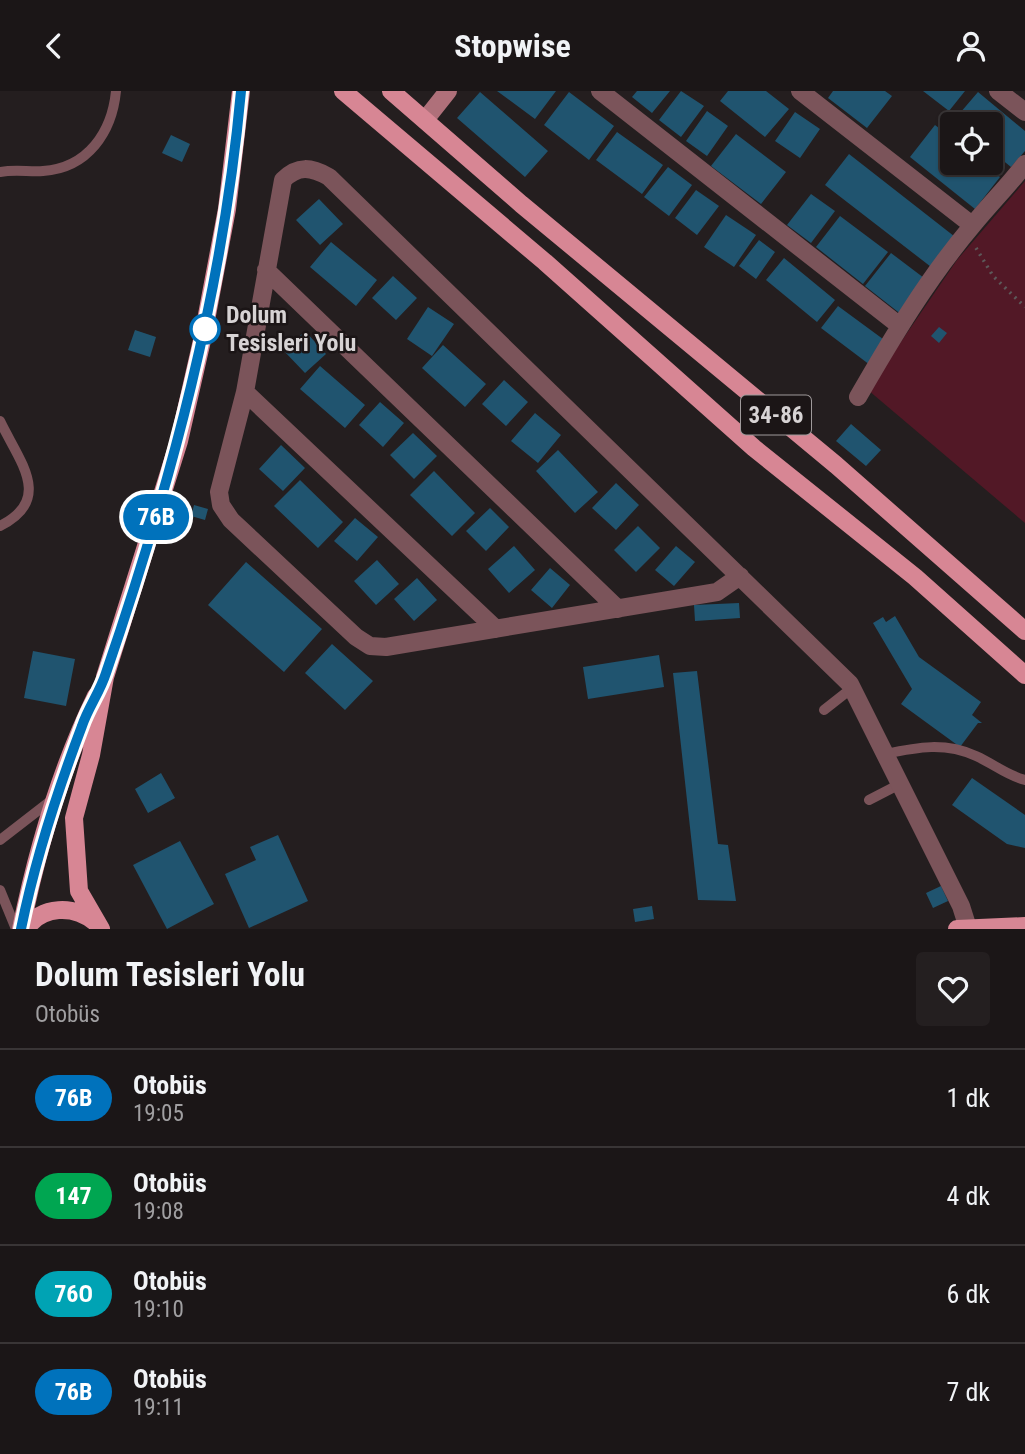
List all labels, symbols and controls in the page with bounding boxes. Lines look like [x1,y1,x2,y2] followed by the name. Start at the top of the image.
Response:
[35,27,73,65] icon: back
[454,27,571,65] text: Stopwise
[952,27,990,65] icon: person
[940,112,1003,175] map controls
[940,112,1003,175] button: locate
[226,301,356,357] place label: Dolum Tesisleri Yolu
[190,314,220,344] marker: Dolum Tesisleri Yolu
[741,395,811,435] road number: 34-86
[116,494,196,540] line badge: 76B
[137,503,175,531] text: 76B
[916,952,990,1026] button: heart
[35,955,305,994] text: Dolum Tesisleri Yolu
[35,1001,100,1028] text: Otobüs
[133,1070,207,1100] text: Otobüs
[947,1083,990,1113] text: 1 dk
[55,1084,92,1112] text: 76B
[133,1100,184,1127] text: 19:05
[133,1168,207,1198] text: Otobüs
[947,1181,990,1211] text: 4 dk
[55,1182,92,1210] text: 147
[133,1198,184,1225] text: 19:08
[133,1266,207,1296] text: Otobüs
[947,1279,990,1309] text: 6 dk
[54,1280,93,1308] text: 76O
[133,1296,184,1323] text: 19:10
[133,1364,207,1394] text: Otobüs
[947,1377,990,1407] text: 7 dk
[55,1378,92,1406] text: 76B
[133,1394,184,1421] text: 19:11

